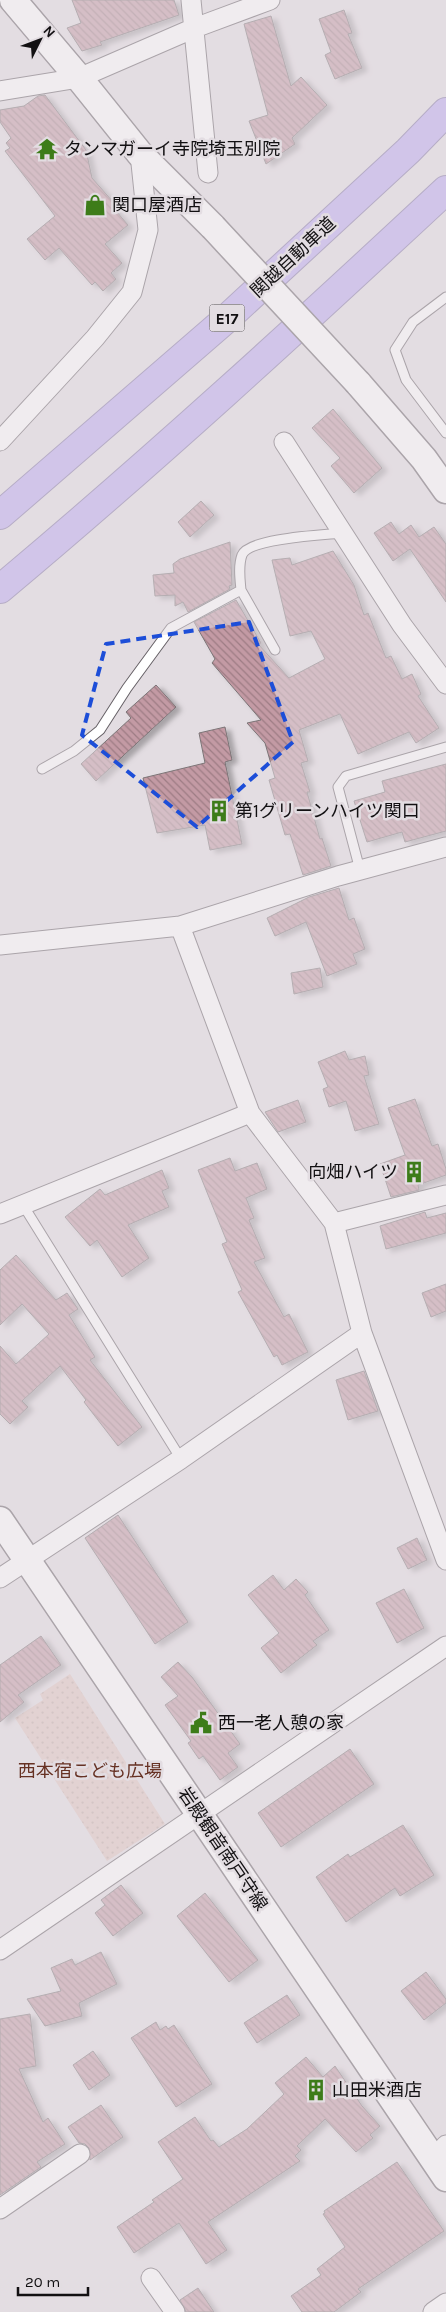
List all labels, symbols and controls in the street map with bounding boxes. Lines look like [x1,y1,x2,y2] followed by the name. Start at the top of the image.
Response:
[15,15,65,65] north arrow
[40,22,59,41] text: N
[34,136,60,162] temple icon: タンマガーイ寺院埼玉別院
[64,138,280,160] place label: タンマガーイ寺院埼玉別院
[82,192,108,218] shop icon: 関口屋酒店
[112,194,202,216] place label: 関口屋酒店
[246,212,340,302] street label: 関越自動車道
[210,304,244,332] road number: E17
[206,798,232,824] building icon: 第1グリーンハイツ関口
[235,800,420,822] place label: 第1グリーンハイツ関口
[401,1159,427,1185] building icon: 向畑ハイツ
[308,1161,398,1183] place label: 向畑ハイツ
[188,1710,214,1736] public building icon: 西一老人憩の家
[218,1712,344,1734] place label: 西一老人憩の家
[18,1760,162,1782] park label: 西本宿こども広場
[174,1783,272,1915] street label: 岩殿観音南戸守線
[303,2077,329,2103] building icon: 山田米酒店
[332,2079,422,2101] place label: 山田米酒店
[18,2264,88,2296] scale bar
[25,2273,60,2291] text: 20 m

